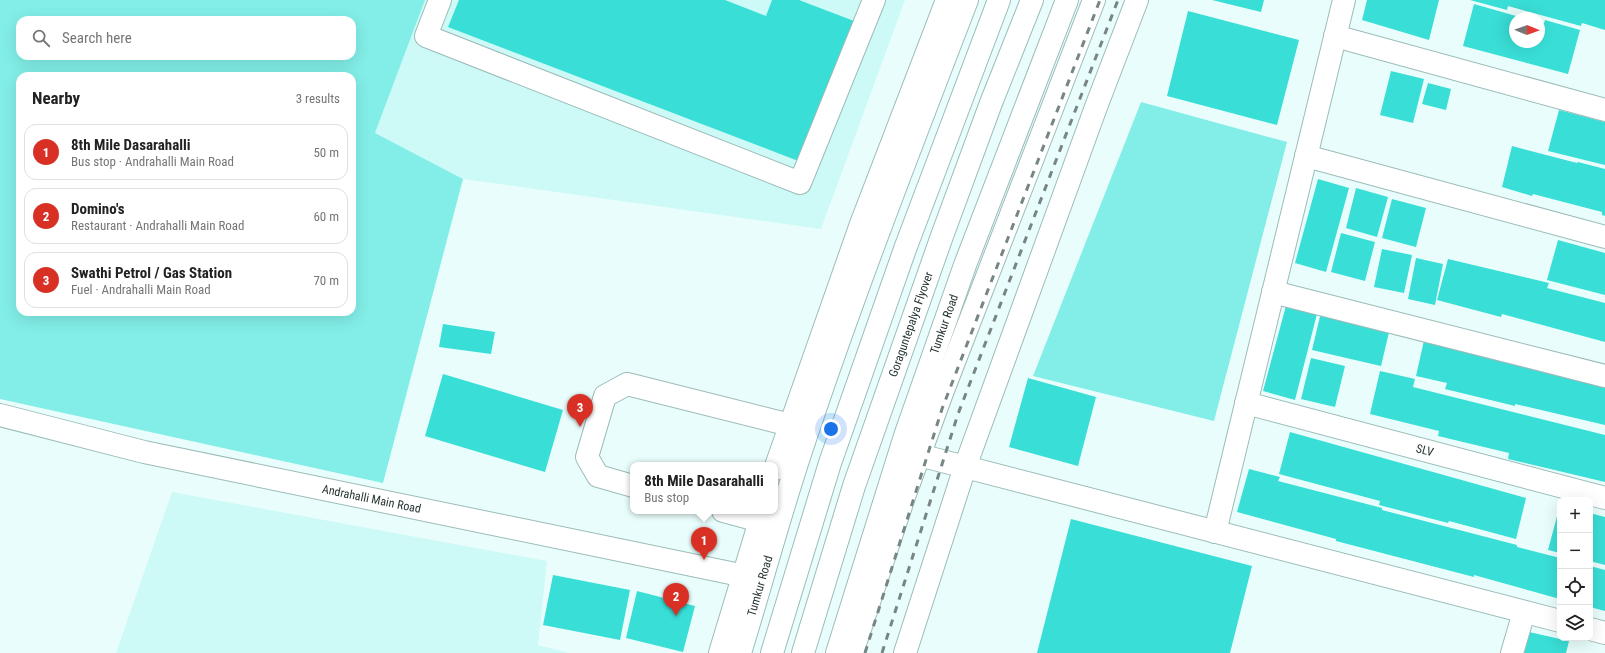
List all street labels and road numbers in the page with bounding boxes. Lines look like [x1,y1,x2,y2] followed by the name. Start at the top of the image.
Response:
[886,269,936,379] street label: Goraguntepalya Flyover
[927,292,961,356] street label: Tumkur Road
[1415,441,1435,459] street label: SLV
[321,482,422,516] street label: Andrahalli Main Road
[744,554,775,618] street label: Tumkur Road

